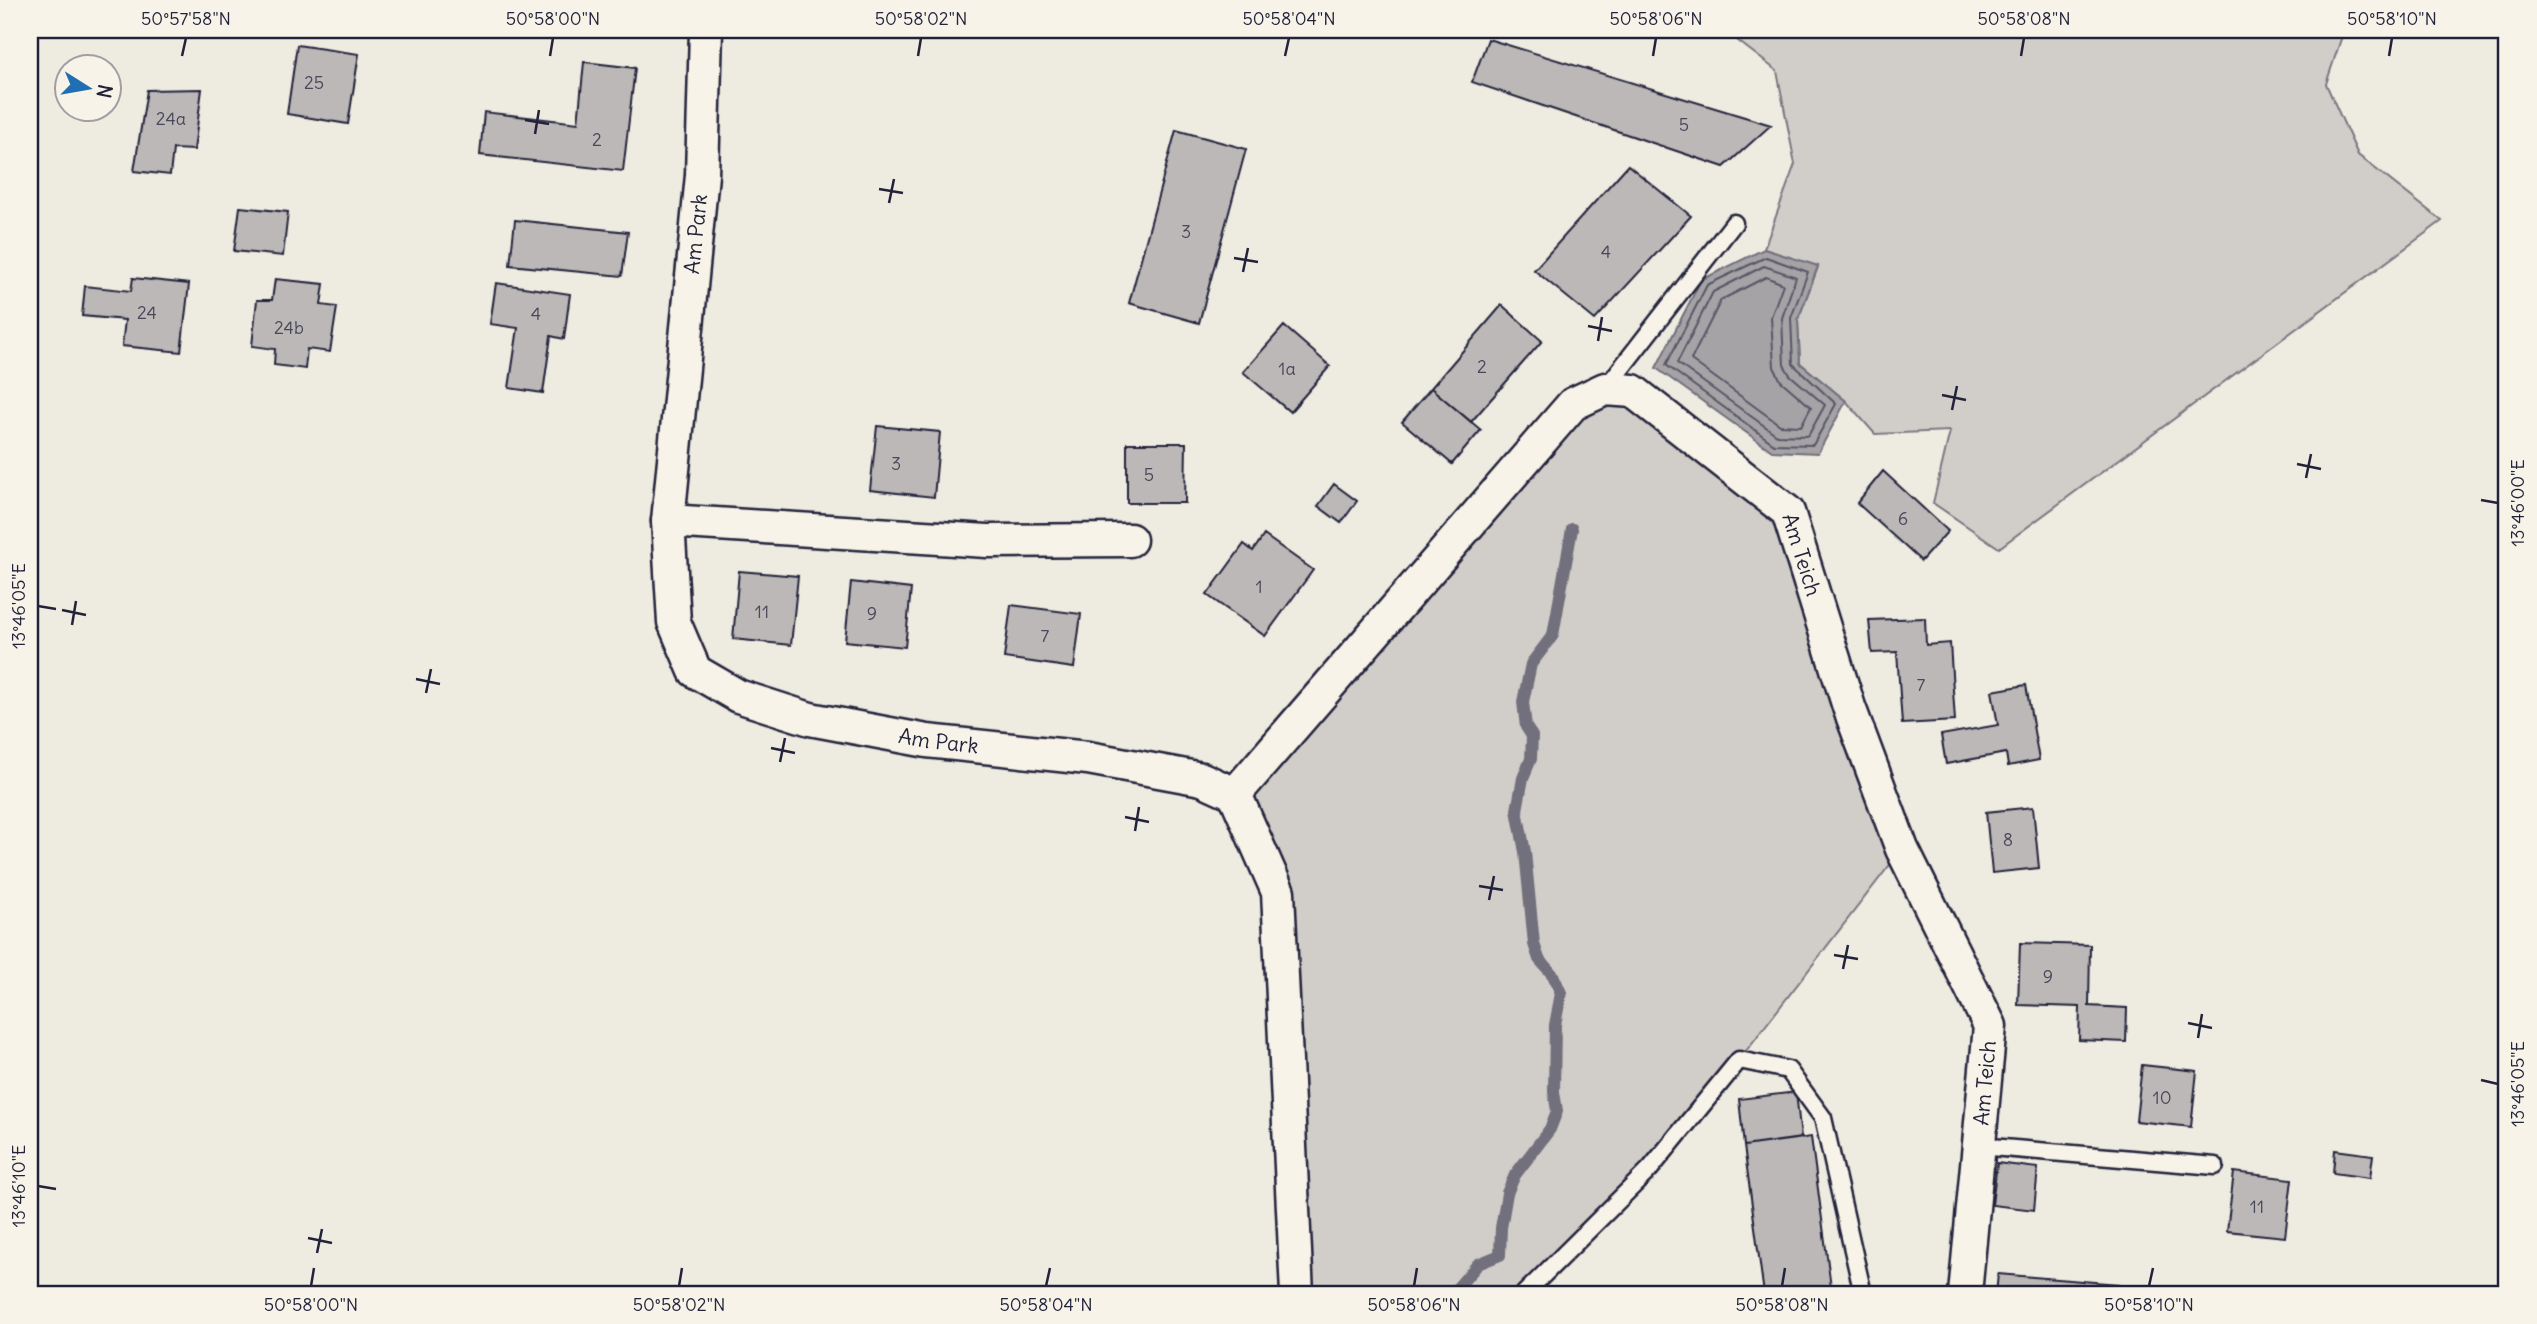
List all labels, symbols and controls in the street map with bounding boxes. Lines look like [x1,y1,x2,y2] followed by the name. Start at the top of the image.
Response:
[141,7,231,30] text: 50°57'58"N
[506,7,600,30] text: 50°58'00"N
[875,7,967,30] text: 50°58'02"N
[1242,7,1336,30] text: 50°58'04"N
[1609,7,1703,30] text: 50°58'06"N
[1977,7,2071,30] text: 50°58'08"N
[2347,7,2437,30] text: 50°58'10"N
[52,52,122,122] north arrow
[304,71,324,94] house number: 25
[92,83,118,100] text: N
[156,107,186,130] house number: 24a
[1679,113,1689,136] house number: 5
[592,128,602,151] house number: 2
[678,193,713,275] street label: Am Park
[1181,220,1191,243] house number: 3
[1601,240,1611,263] house number: 4
[137,301,157,324] house number: 24
[531,302,541,325] house number: 4
[274,316,304,339] house number: 24b
[1477,355,1487,378] house number: 2
[1278,357,1296,380] house number: 1a
[891,452,901,475] house number: 3
[2506,459,2529,547] text: 13°46'00"E
[1144,463,1154,486] house number: 5
[1898,507,1908,530] house number: 6
[1776,510,1827,599] street label: Am Teich
[7,563,30,649] text: 13°46'05"E
[1255,575,1263,598] house number: 1
[755,600,769,623] house number: 11
[867,602,877,625] house number: 9
[1041,624,1050,647] house number: 7
[1917,673,1926,696] house number: 7
[896,722,980,759] street label: Am Park
[2003,828,2013,851] house number: 8
[2043,965,2053,988] house number: 9
[1967,1039,2002,1127] street label: Am Teich
[2506,1041,2529,1127] text: 13°46'05"E
[2153,1086,2172,1109] house number: 10
[7,1145,30,1227] text: 13°46'10"E
[2250,1195,2264,1218] house number: 11
[264,1293,358,1316] text: 50°58'00"N
[633,1293,725,1316] text: 50°58'02"N
[999,1293,1093,1316] text: 50°58'04"N
[1367,1293,1461,1316] text: 50°58'06"N
[1735,1293,1829,1316] text: 50°58'08"N
[2104,1293,2194,1316] text: 50°58'10"N

